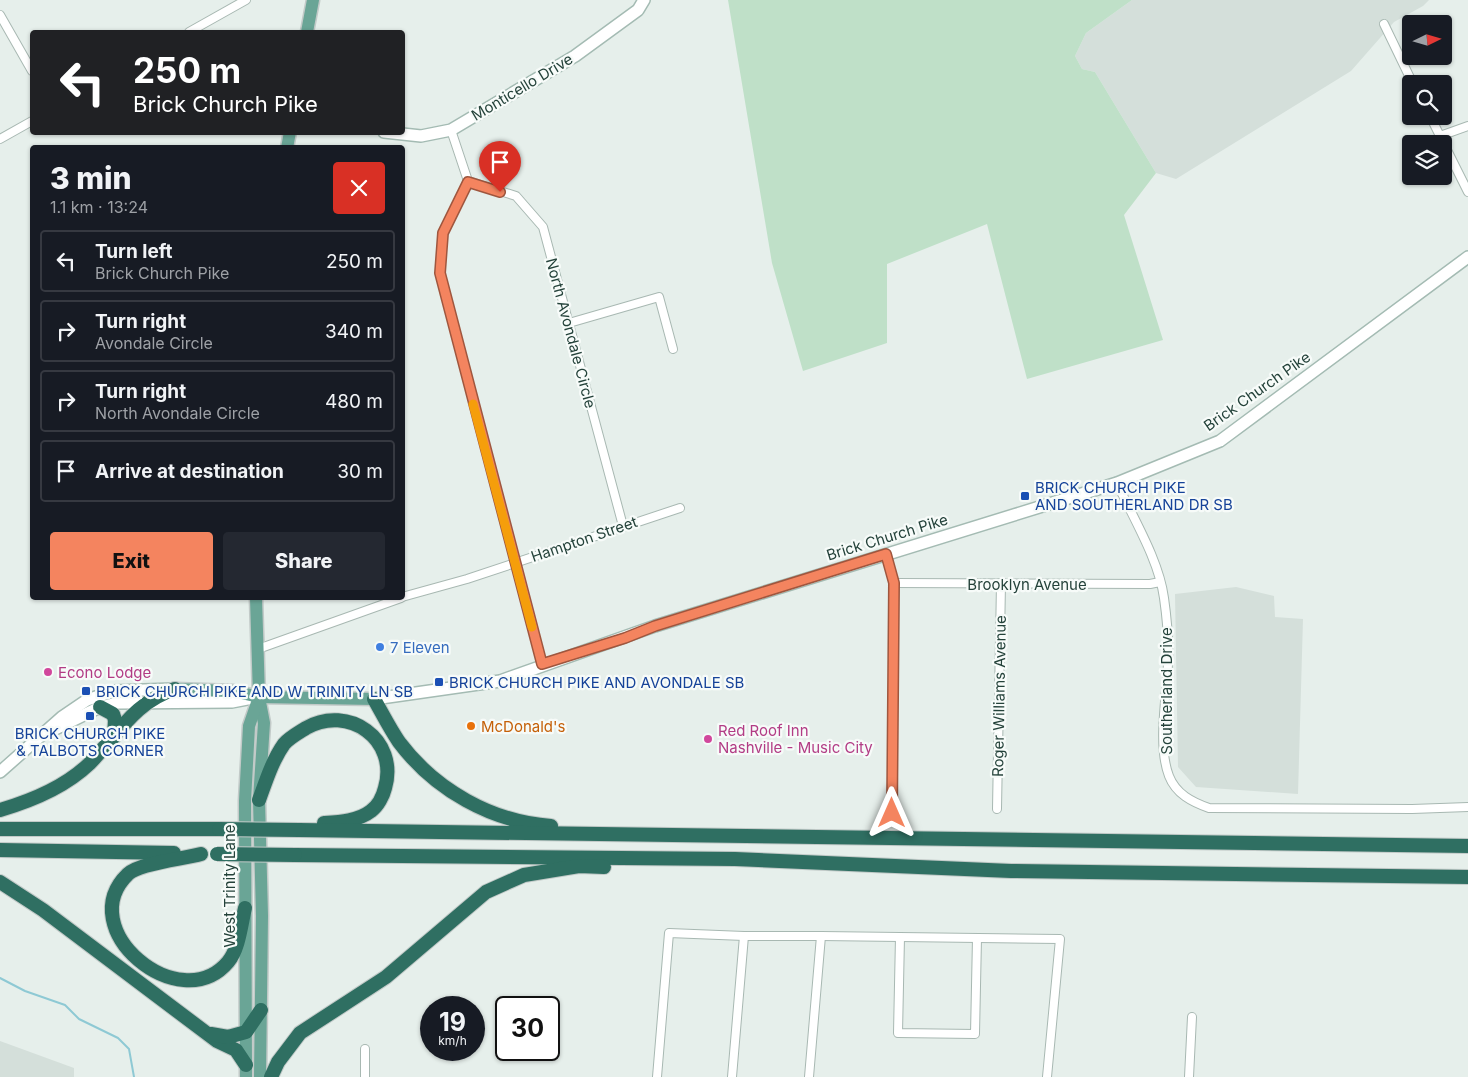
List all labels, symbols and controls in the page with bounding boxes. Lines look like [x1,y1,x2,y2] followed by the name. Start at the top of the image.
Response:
[1402,15,1452,65] north arrow
[1402,15,1452,185] map controls
[133,49,241,91] text: 250 m
[468,49,576,125] street label: Monticello Drive
[50,50,115,115] icon: left
[1402,75,1452,125] button: search
[133,91,318,117] text: Brick Church Pike
[1402,135,1452,185] button: layers
[479,141,521,192] pin
[486,148,514,176] icon: arrive
[50,160,132,196] text: 3 min
[333,162,385,214] button: close
[50,197,148,217] text: 1.1 km · 13:24
[95,240,173,263] text: Turn left
[52,247,80,275] icon: left
[326,250,383,273] text: 250 m
[542,256,600,410] street label: North Avondale Circle
[95,263,229,283] text: Brick Church Pike
[95,310,186,333] text: Turn right
[52,317,80,345] icon: right
[325,320,383,343] text: 340 m
[95,333,213,353] text: Avondale Circle
[1200,347,1314,435] street label: Brick Church Pike
[95,380,186,403] text: Turn right
[52,387,80,415] icon: right
[325,390,383,413] text: 480 m
[95,403,260,423] text: North Avondale Circle
[52,457,80,485] icon: arrive
[95,460,284,483] text: Arrive at destination
[337,460,383,483] text: 30 m
[1035,478,1233,514] place label: BRICK CHURCH PIKE AND SOUTHERLAND DR SB
[1019,490,1031,502] marker: BRICK CHURCH PIKE AND SOUTHERLAND DR SB
[824,510,950,564] street label: Brick Church Pike
[528,512,640,566] street label: Hampton Street
[50,532,213,590] button: Exit
[223,532,385,590] button: Share
[967,575,1087,594] street label: Brooklyn Avenue
[988,615,1010,777] street label: Roger Williams Avenue
[1157,627,1176,755] street label: Southerland Drive
[390,638,450,657] place label: 7 Eleven
[374,641,386,653] marker: 7 Eleven
[58,663,151,682] place label: Econo Lodge
[42,666,54,678] marker: Econo Lodge
[449,673,744,692] place label: BRICK CHURCH PIKE AND AVONDALE SB
[433,676,445,688] marker: BRICK CHURCH PIKE AND AVONDALE SB
[96,682,413,701] place label: BRICK CHURCH PIKE AND W TRINITY LN SB
[80,685,92,697] marker: BRICK CHURCH PIKE AND W TRINITY LN SB
[84,710,96,722] marker: BRICK CHURCH PIKE & TALBOTS CORNER
[481,717,566,736] place label: McDonald's
[465,720,477,732] marker: McDonald's
[718,721,873,757] place label: Red Roof Inn Nashville - Music City
[15,724,165,760] place label: BRICK CHURCH PIKE & TALBOTS CORNER
[702,733,714,745] marker: Red Roof Inn Nashville - Music City
[865,786,917,838] position arrow
[220,824,239,948] street label: West Trinity Lane
[495,996,560,1061] speed limit sign: 30
[439,1007,466,1037] text: 19
[438,1033,467,1048] text: km/h

